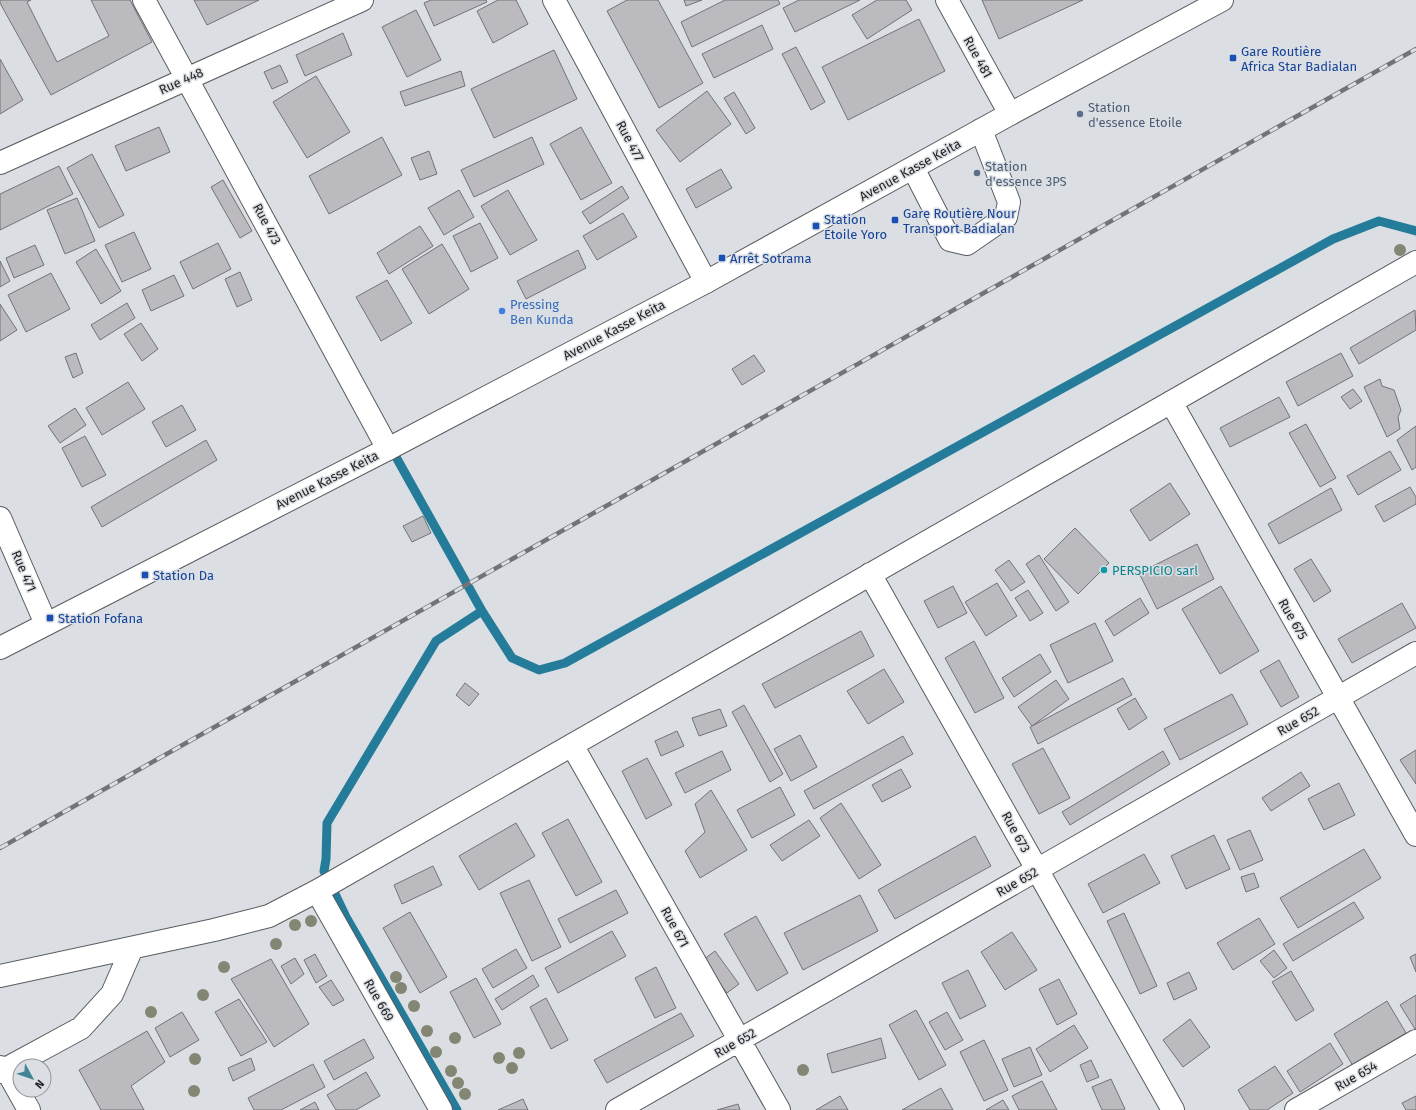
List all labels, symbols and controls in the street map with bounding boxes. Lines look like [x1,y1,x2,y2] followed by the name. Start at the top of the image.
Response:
[960,34,996,80] street label: Rue 481
[1241,44,1357,74] place label: Gare Routière Africa Star Badialan
[1228,53,1238,63] marker: Gare Routière Africa Star Badialan
[156,65,206,97] street label: Rue 448
[1088,100,1182,130] place label: Station d'essence Etoile
[1075,109,1085,119] marker: Station d'essence Etoile
[613,118,647,164] street label: Rue 477
[857,136,963,204] street label: Avenue Kasse Keita
[985,159,1067,189] place label: Station d'essence 3PS
[972,168,982,178] marker: Station d'essence 3PS
[250,201,284,247] street label: Rue 473
[903,206,1016,236] place label: Gare Routière Nour Transport Badialan
[824,212,887,242] place label: Station Etoile Yoro
[890,215,900,225] marker: Gare Routière Nour Transport Badialan
[811,221,821,231] marker: Station Etoile Yoro
[730,251,812,266] place label: Arrêt Sotrama
[717,253,727,263] marker: Arrêt Sotrama
[510,297,574,327] place label: Pressing Ben Kunda
[560,297,668,363] street label: Avenue Kasse Keita
[497,306,507,316] marker: Pressing Ben Kunda
[273,448,381,512] street label: Avenue Kasse Keita
[9,548,39,594] street label: Rue 471
[1112,563,1198,578] place label: PERSPICIO sarl
[1099,565,1109,575] marker: PERSPICIO sarl
[153,568,214,583] place label: Station Da
[140,570,150,580] marker: Station Da
[1275,596,1311,642] street label: Rue 675
[58,611,143,626] place label: Station Fofana
[45,613,55,623] marker: Station Fofana
[1274,703,1322,739] street label: Rue 652
[999,809,1033,855] street label: Rue 673
[993,864,1041,900] street label: Rue 652
[658,904,692,950] street label: Rue 671
[361,976,397,1024] street label: Rue 669
[711,1025,759,1061] street label: Rue 652
[12,1058,52,1098] north arrow
[1332,1058,1380,1094] street label: Rue 654
[32,1077,47,1091] text: N

